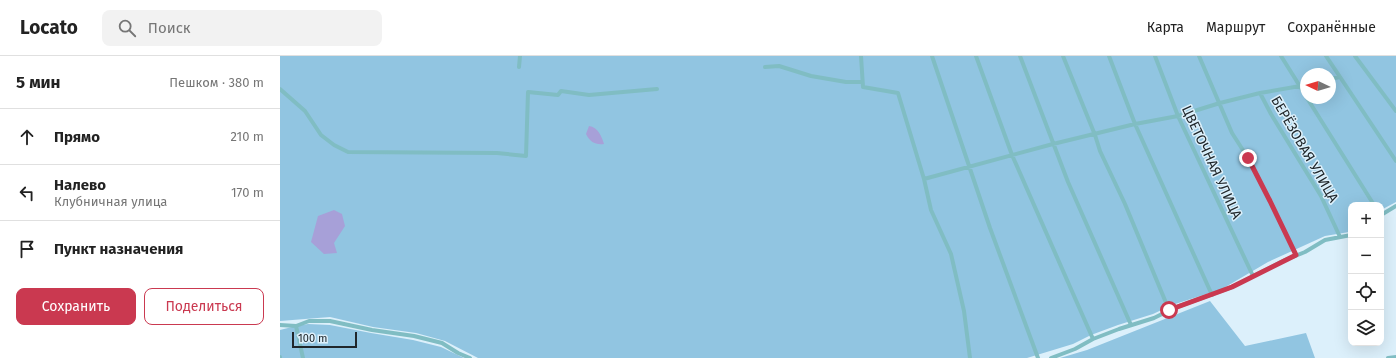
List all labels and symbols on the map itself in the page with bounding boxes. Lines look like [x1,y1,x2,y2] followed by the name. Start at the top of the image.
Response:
[1300,68,1336,104] north arrow
[1267,93,1342,205] street label: БЕРЁЗОВАЯ УЛИЦА
[1178,103,1245,222] street label: ЦВЕТОЧНАЯ УЛИЦА
[1239,149,1257,167] route end
[1160,301,1178,319] route start
[292,330,357,349] scale bar

